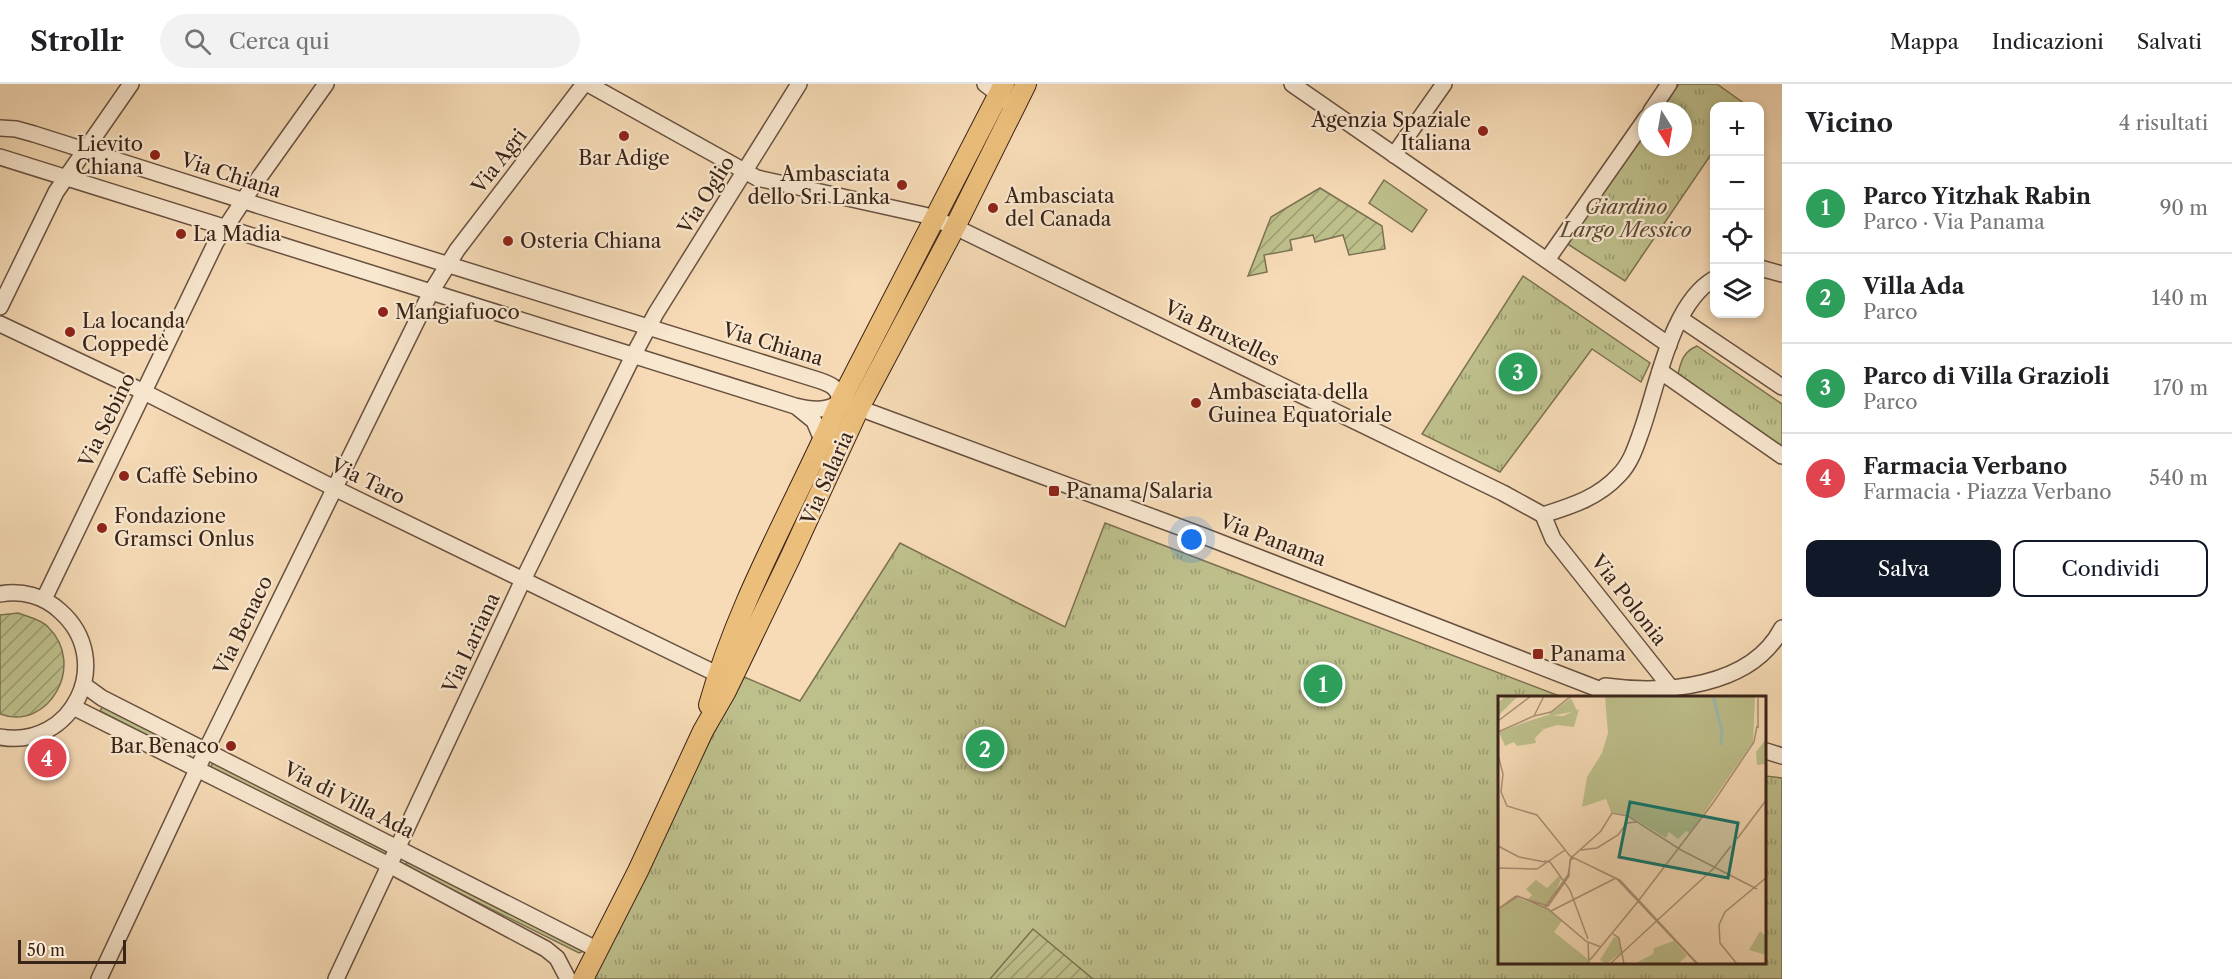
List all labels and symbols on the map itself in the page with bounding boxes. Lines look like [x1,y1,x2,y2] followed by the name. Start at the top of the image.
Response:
[1638,102,1692,156] north arrow
[1310,108,1471,155] place label: Agenzia Spaziale Italiana
[466,124,532,199] street label: Via Agri
[1476,124,1490,138] marker: Agenzia Spaziale Italiana
[617,129,631,143] marker: Bar Adige
[75,132,143,179] place label: Lievito Chiana
[578,146,670,170] place label: Bar Adige
[177,147,284,203] street label: Via Chiana
[148,148,162,162] marker: Lievito Chiana
[672,152,739,239] street label: Via Oglio
[747,162,890,209] place label: Ambasciata dello Sri Lanka
[895,178,909,192] marker: Ambasciata dello Sri Lanka
[1004,184,1115,231] place label: Ambasciata del Canada
[1558,195,1692,242] park label: Giardino Largo Messico
[986,201,1000,215] marker: Ambasciata del Canada
[193,222,282,246] place label: La Madia
[174,227,188,241] marker: La Madia
[520,229,662,253] place label: Osteria Chiana
[501,234,515,248] marker: Osteria Chiana
[1160,294,1283,371] street label: Via Bruxelles
[395,300,520,324] place label: Mangiafuoco
[376,305,390,319] marker: Mangiafuoco
[82,309,186,356] place label: La locanda Coppedè
[719,317,827,371] street label: Via Chiana
[63,325,77,339] marker: La locanda Coppedè
[1498,350,1538,394] pin: 3
[73,369,140,472] street label: Via Sebino
[1207,380,1392,427] place label: Ambasciata della Guinea Equatoriale
[1189,396,1203,410] marker: Ambasciata della Guinea Equatoriale
[795,427,859,530] street label: Via Salaria
[326,452,409,509] street label: Via Taro
[136,464,258,488] place label: Caffè Sebino
[117,469,131,483] marker: Caffè Sebino
[1066,479,1213,503] place label: Panama/Salaria
[1047,484,1061,498] marker: Panama/Salaria
[114,504,254,551] place label: Fondazione Gramsci Onlus
[1216,508,1330,571] street label: Via Panama
[95,521,109,535] marker: Fondazione Gramsci Onlus
[1177,525,1206,554] your location
[1586,549,1672,650] street label: Via Polonia
[208,572,277,679] street label: Via Benaco
[437,589,505,698] street label: Via Lariana
[1550,642,1626,666] place label: Panama
[1531,647,1545,661] marker: Panama
[1304,662,1342,706] pin: 1
[1498,696,1767,964] inset map
[966,726,1004,772] pin: 2
[110,734,219,758] place label: Bar Benaco
[28,736,66,780] pin: 4
[224,739,238,753] marker: Bar Benaco
[279,756,419,843] street label: Via di Villa Ada
[18,937,126,964] scale bar

